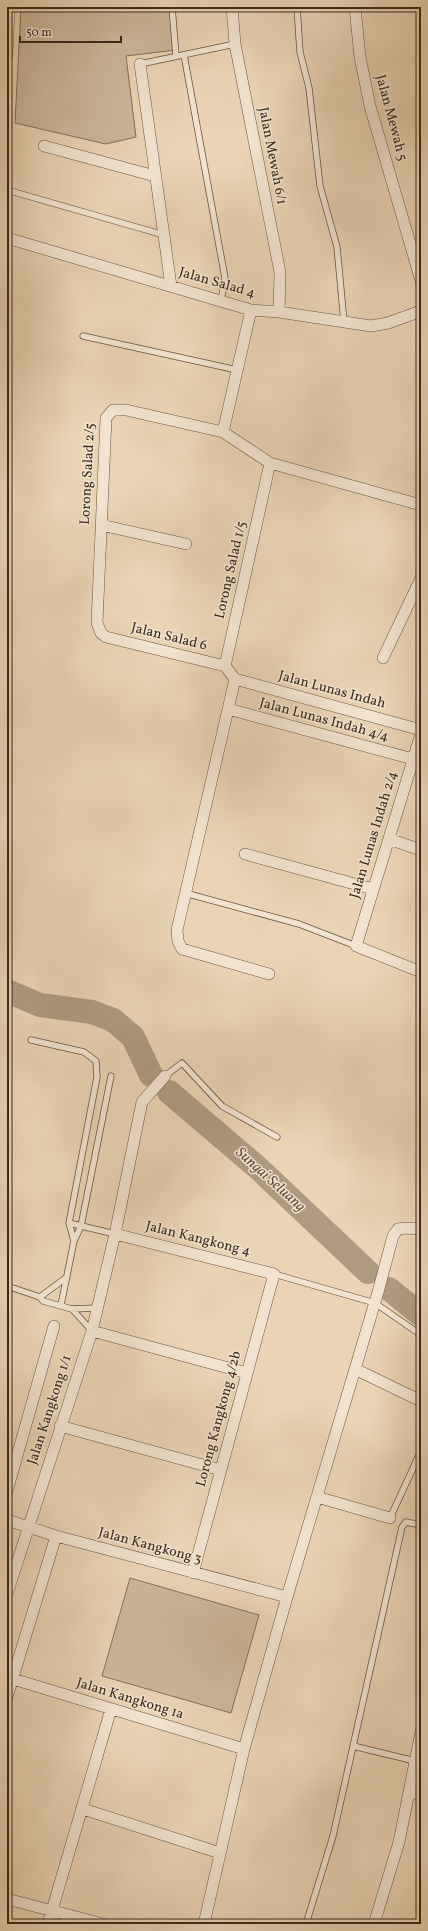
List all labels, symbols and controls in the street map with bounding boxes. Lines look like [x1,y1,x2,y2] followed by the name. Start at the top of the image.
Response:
[20,18,121,44] scale bar
[26,25,52,41] text: 50 m
[370,73,412,163] street label: Jalan Mewah 5
[253,105,291,207] street label: Jalan Mewah 6/1
[177,263,257,303] street label: Jalan Salad 4
[76,423,100,525] street label: Lorong Salad 2/5
[211,519,251,621] street label: Lorong Salad 1/5
[129,618,209,656] street label: Jalan Salad 6
[276,667,388,713] street label: Jalan Lunas Indah
[257,694,391,746] street label: Jalan Lunas Indah 4/4
[346,769,402,901] street label: Jalan Lunas Indah 2/4
[230,1143,310,1217] water label: Sungai Seluang
[144,1217,252,1261] street label: Jalan Kangkong 4
[192,1349,246,1489] street label: Lorong Kangkong 4/2b
[23,1353,77,1467] street label: Jalan Kangkong 1/1
[96,1523,204,1569] street label: Jalan Kangkong 3
[74,1674,186,1724] street label: Jalan Kangkong 1a

